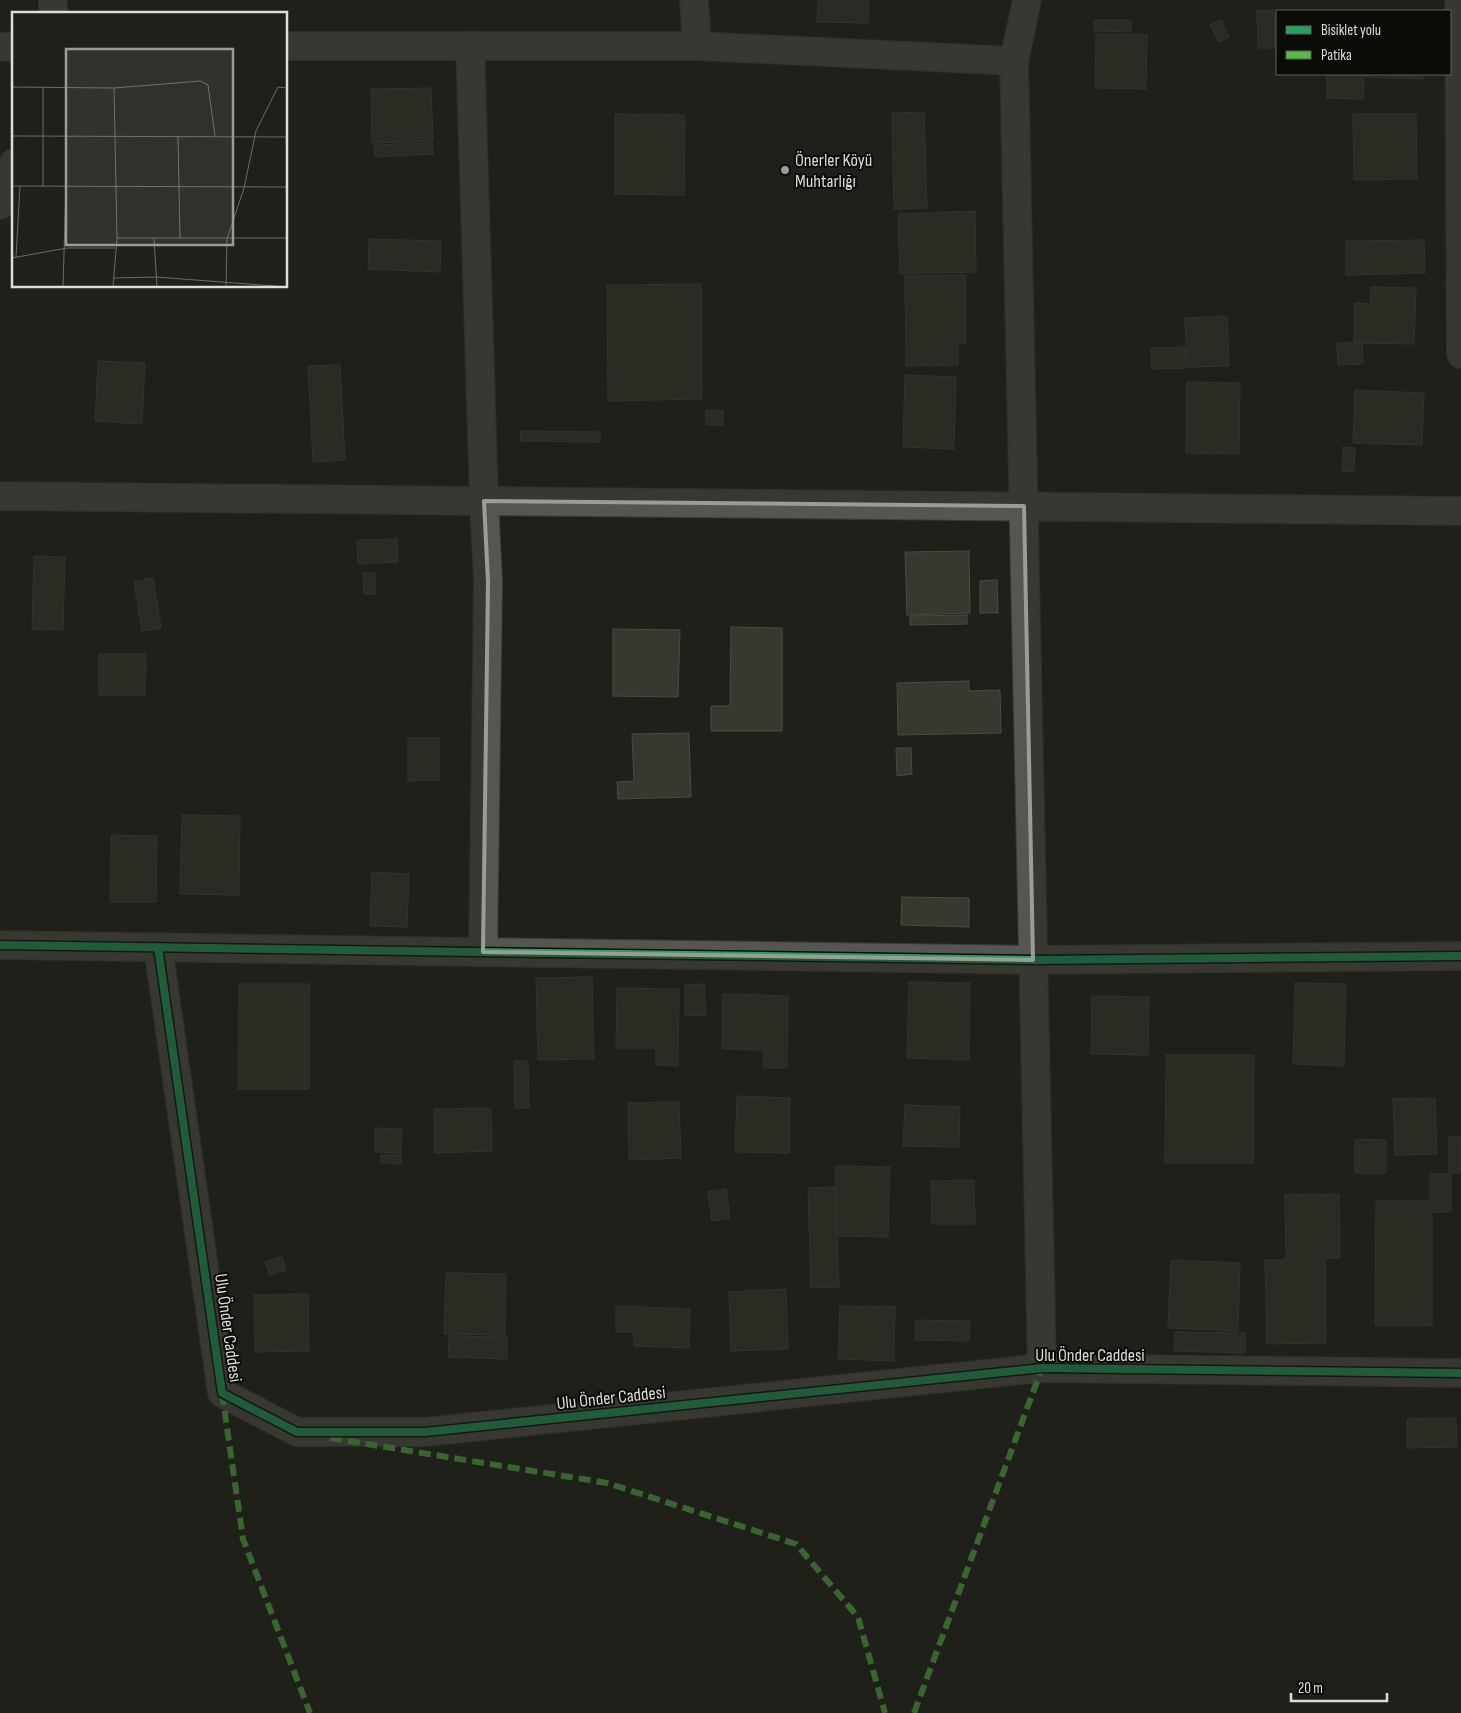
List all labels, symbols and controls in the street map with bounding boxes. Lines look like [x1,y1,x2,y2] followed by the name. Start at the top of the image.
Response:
[1276,10,1451,75] legend
[12,12,288,288] inset map
[1321,21,1381,40] text: Bisiklet yolu
[1321,46,1352,65] text: Patika
[795,150,872,192] place label: Önerler Köyü Muhtarlığı
[779,164,791,176] marker: Önerler Köyü Muhtarlığı
[210,1272,246,1384] street label: Ulu Önder Caddesi
[1035,1345,1145,1366] street label: Ulu Önder Caddesi
[555,1382,667,1414] street label: Ulu Önder Caddesi
[1291,1670,1387,1702] scale bar
[1298,1679,1323,1698] text: 20 m

